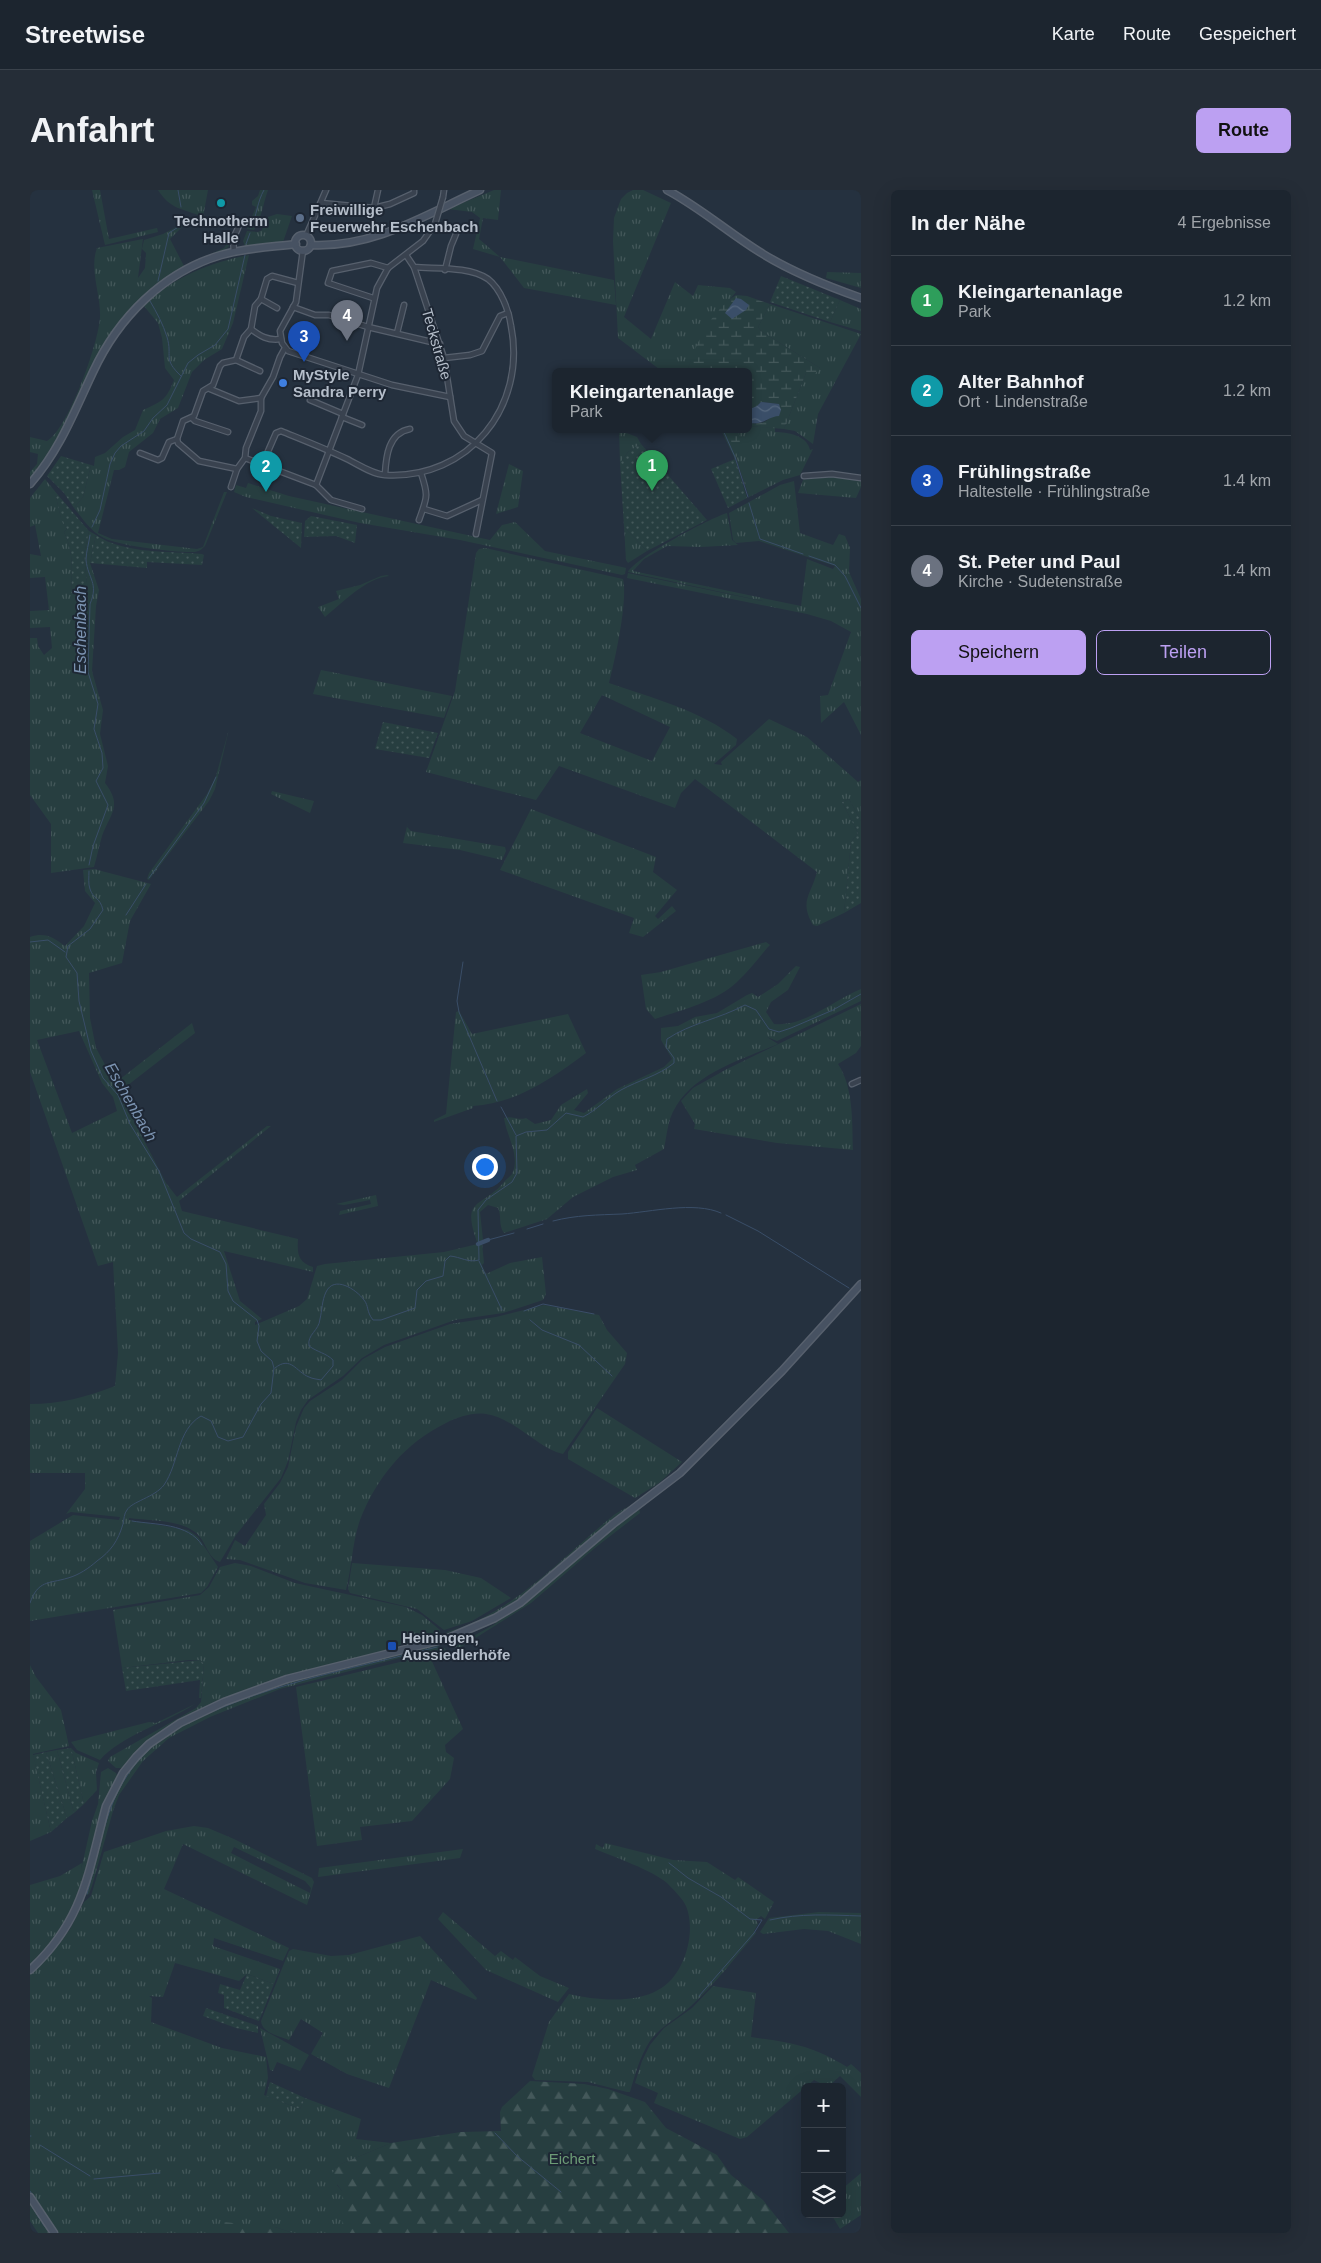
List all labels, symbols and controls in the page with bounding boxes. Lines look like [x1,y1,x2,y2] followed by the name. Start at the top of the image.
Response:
[25,21,145,48] text: Streetwise
[1052,24,1095,44] text: Karte
[1123,24,1171,44] text: Route
[1199,24,1296,44] text: Gespeichert
[1196,108,1291,153] button: Route
[30,110,154,149] text: Anfahrt
[215,197,227,209] marker: Technotherm Halle
[310,201,478,235] place label: Freiwillige Feuerwehr Eschenbach
[911,211,1025,234] text: In der Nähe
[174,212,268,246] place label: Technotherm Halle
[294,212,306,224] marker: Freiwillige Feuerwehr Eschenbach
[1178,214,1271,231] text: 4 Ergebnisse
[958,281,1123,302] text: Kleingartenanlage
[923,292,931,309] text: 1
[1223,292,1271,309] text: 1.2 km
[331,300,363,341] pin: 4
[958,303,991,320] text: Park
[419,306,455,382] street label: Teckstraße
[288,321,320,362] pin: 3
[293,366,387,400] place label: MyStyle Sandra Perry
[552,368,752,433] popup
[958,371,1084,392] text: Alter Bahnhof
[277,377,289,389] marker: MyStyle Sandra Perry
[570,381,734,402] text: Kleingartenanlage
[923,382,931,399] text: 2
[1223,382,1271,399] text: 1.2 km
[958,393,1088,410] text: Ort · Lindenstraße
[570,403,603,420] text: Park
[636,450,668,491] pin: 1
[250,451,282,492] pin: 2
[958,461,1091,482] text: Frühlingstraße
[923,472,931,489] text: 3
[1223,472,1271,489] text: 1.4 km
[958,483,1150,500] text: Haltestelle · Frühlingstraße
[958,551,1121,572] text: St. Peter und Paul
[923,562,931,579] text: 4
[1223,562,1271,579] text: 1.4 km
[958,573,1123,590] text: Kirche · Sudetenstraße
[72,586,89,674] water label: Eschenbach
[911,630,1086,675] button: Speichern
[1096,630,1271,675] button: Teilen
[102,1060,160,1144] water label: Eschenbach
[472,1154,498,1180] your location
[402,1629,510,1663] place label: Heiningen, Aussiedlerhöfe
[386,1640,398,1652] marker: Heiningen, Aussiedlerhöfe
[801,2083,846,2218] map controls
[801,2083,846,2128] button: +
[801,2128,846,2173] button: −
[549,2150,596,2167] park label: Eichert
[801,2173,846,2218] button: layers

